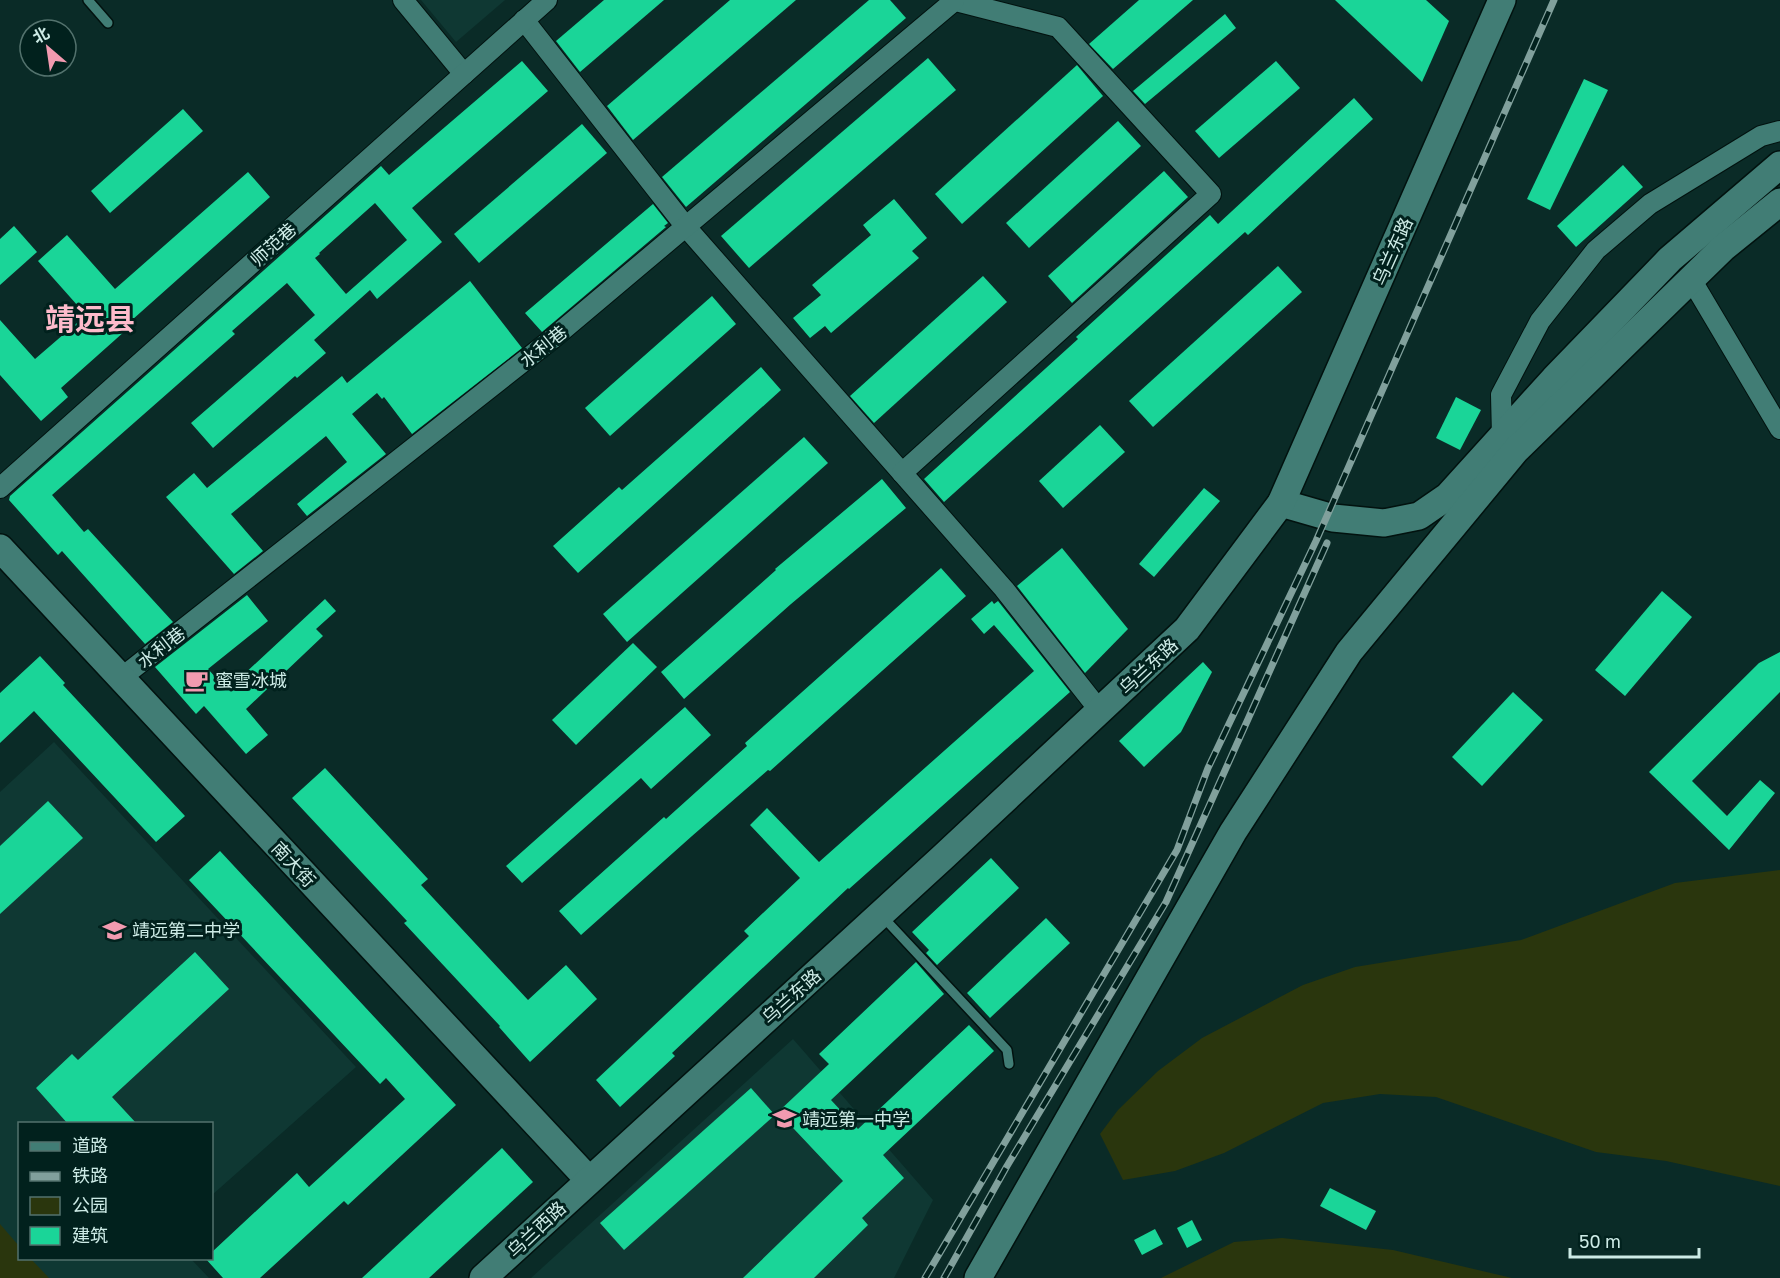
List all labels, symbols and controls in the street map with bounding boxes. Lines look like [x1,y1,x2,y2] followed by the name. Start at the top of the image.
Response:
[18,18,78,78] north arrow
[29,22,53,48] text: 北
[1367,214,1417,288] street label: 乌兰东路
[246,218,300,270] street label: 师范巷
[45,301,135,337] district label: 靖远县
[515,320,571,372] street label: 水利巷
[133,622,189,672] street label: 水利巷
[1114,633,1182,699] street label: 乌兰东路
[184,667,210,693] cafe icon: 蜜雪冰城
[215,669,287,691] place label: 蜜雪冰城
[268,837,320,891] street label: 南大街
[101,917,127,943] school or university icon: 靖远第二中学
[132,919,240,941] place label: 靖远第二中学
[757,964,825,1028] street label: 乌兰东路
[771,1106,797,1132] school or university icon: 靖远第一中学
[802,1108,910,1130] place label: 靖远第一中学
[18,1122,213,1260] legend
[72,1134,108,1156] text: 道路
[72,1164,108,1186] text: 铁路
[72,1194,108,1216] text: 公园
[502,1196,570,1262] street label: 乌兰西路
[1570,1221,1699,1259] scale bar
[72,1224,108,1246] text: 建筑
[1579,1230,1621,1252] text: 50 m

